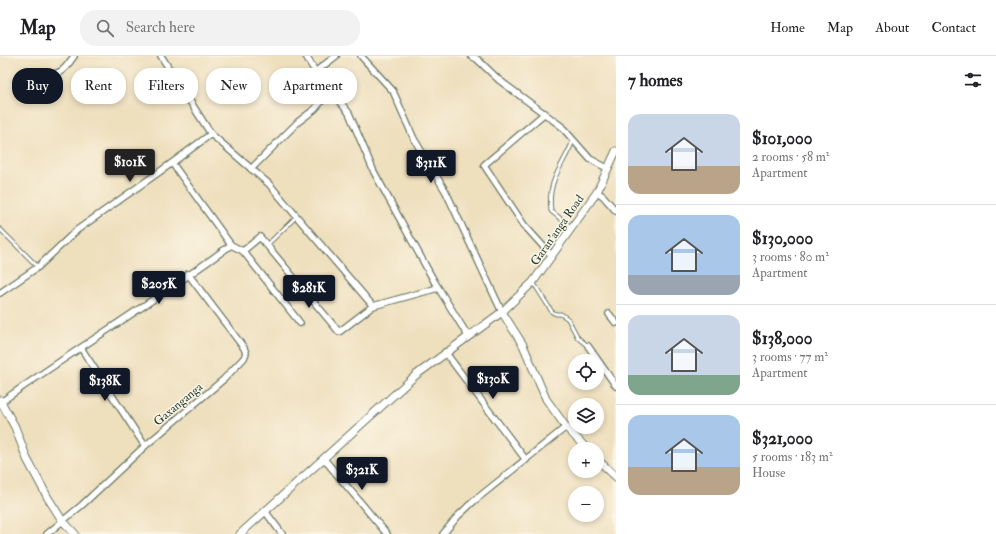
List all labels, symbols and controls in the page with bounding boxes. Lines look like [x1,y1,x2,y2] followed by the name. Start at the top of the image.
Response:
[80,10,360,46] search box
[20,16,56,40] text: Map
[94,17,116,39] icon: search
[126,18,195,37] text: Search here
[770,19,805,36] text: Home
[827,19,853,36] text: Map
[875,19,909,36] text: About
[931,19,976,36] text: Contact
[12,68,63,104] chip: Buy
[71,68,126,104] chip: Rent
[134,68,198,104] chip: Filters
[206,68,261,104] chip: New
[269,68,357,104] chip: Apartment
[962,69,984,91] icon: filters
[628,70,683,91] text: 7 homes
[752,128,812,149] text: $101,000
[660,130,708,178] icon: home
[102,149,158,183] pin: $101K
[752,149,830,165] text: 2 rooms · 58 m²
[403,150,459,184] pin: $311K
[114,154,146,170] text: $101K
[416,155,446,171] text: $311K
[752,165,808,181] text: Apartment
[527,192,587,269] street label: Garan'anga Road
[752,228,813,249] text: $130,000
[660,231,708,279] icon: home
[752,249,829,265] text: 3 rooms · 80 m²
[752,265,808,281] text: Apartment
[131,271,187,305] pin: $205K
[281,275,337,309] pin: $281K
[141,276,177,292] text: $205K
[292,280,326,296] text: $281K
[752,328,812,349] text: $138,000
[660,331,708,379] icon: home
[752,349,828,365] text: 3 rooms · 77 m²
[568,354,604,522] map controls
[568,354,604,390] button: locate
[752,365,808,381] text: Apartment
[465,366,521,400] pin: $130K
[77,368,133,402] pin: $138K
[477,371,509,387] text: $130K
[89,373,121,389] text: $138K
[151,379,207,429] street label: Gaxanganga
[568,398,604,434] button: layers
[752,428,813,449] text: $321,000
[660,431,708,479] icon: home
[568,442,604,478] button: +
[752,449,833,465] text: 5 rooms · 183 m²
[334,457,390,491] pin: $321K
[346,462,378,478] text: $321K
[752,465,785,481] text: House
[568,486,604,522] button: −

